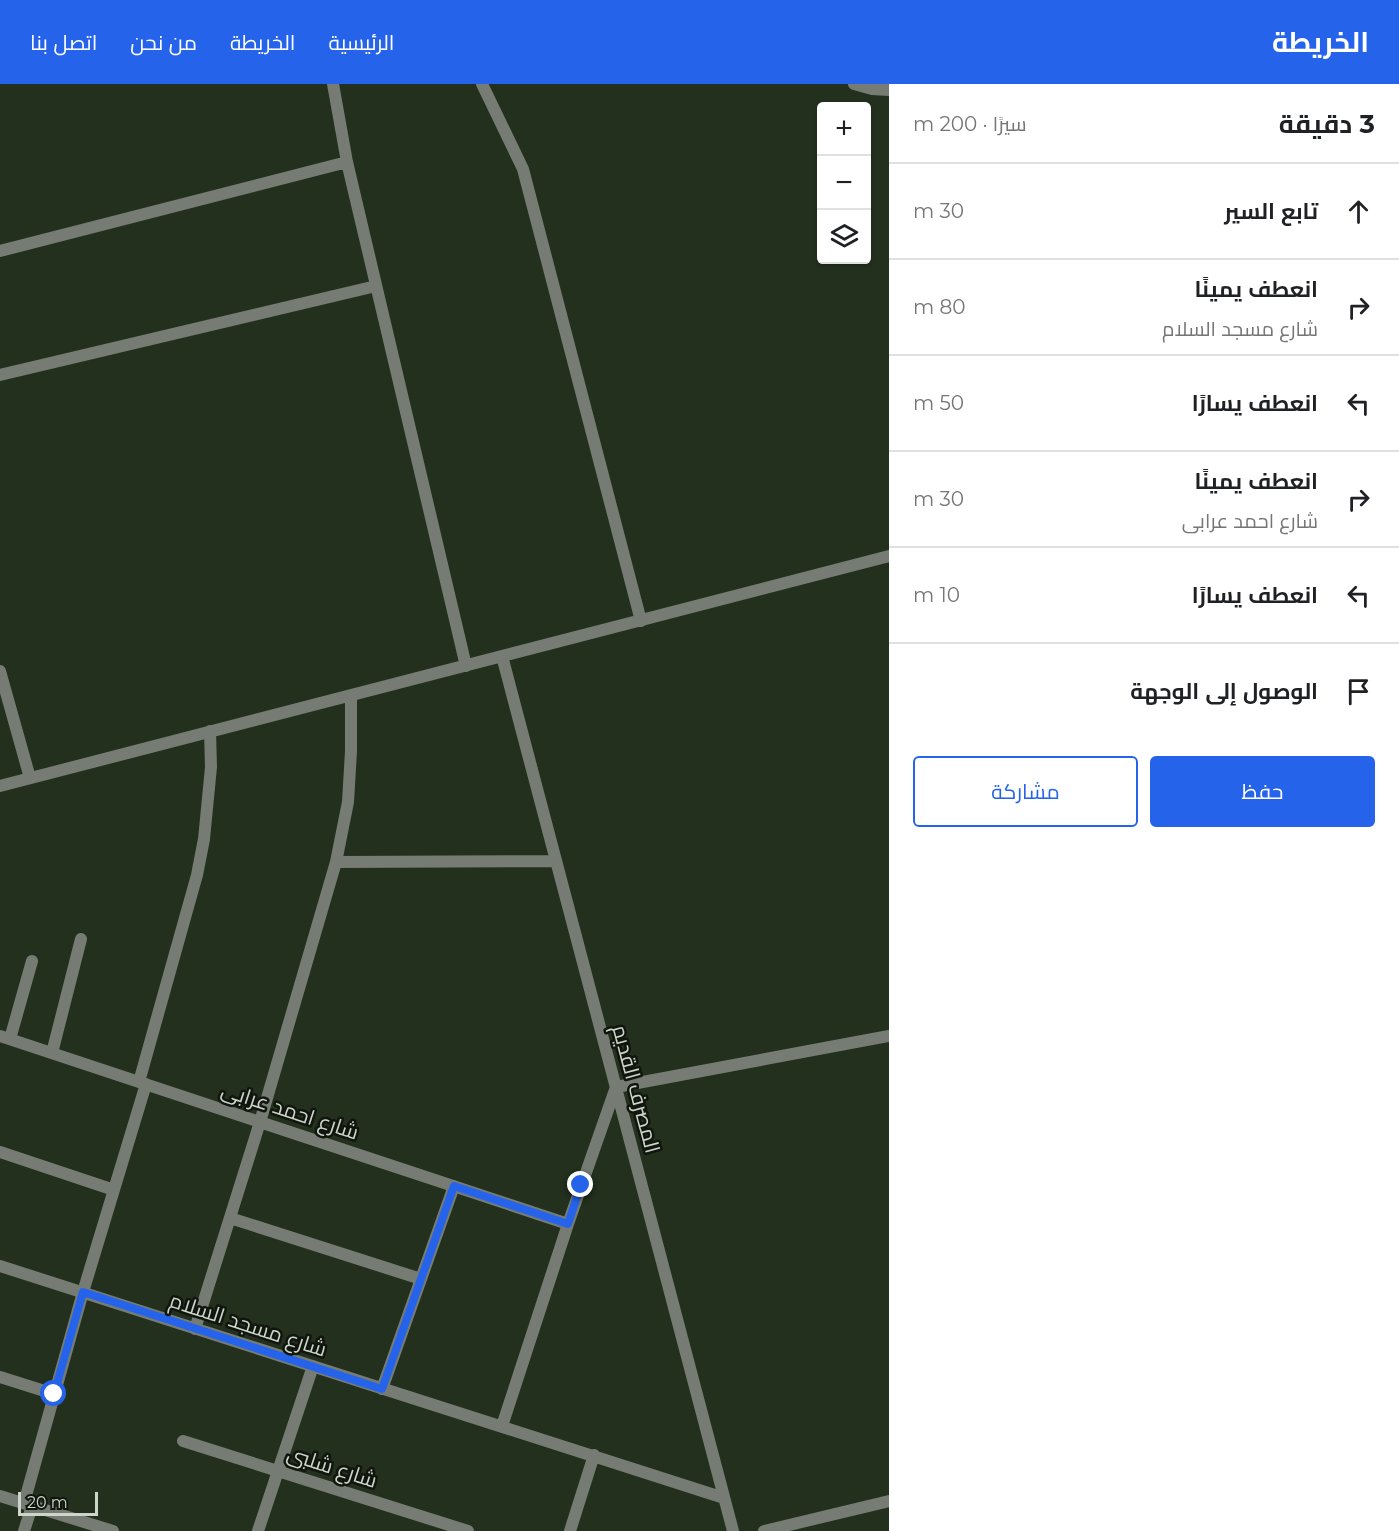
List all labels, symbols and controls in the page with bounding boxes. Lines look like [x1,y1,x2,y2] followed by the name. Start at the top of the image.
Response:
[1272,25,1369,59] text: الخريطة
[30,30,97,55] text: اتصل بنا
[130,30,197,55] text: من نحن
[230,30,296,55] text: الخريطة
[329,30,394,55] text: الرئيسية
[817,102,871,264] map controls
[817,102,871,156] button: +
[1279,108,1375,140] text: 3 دقيقة
[913,112,1027,136] text: سيرًا · 200 m
[817,156,871,210] button: −
[1342,195,1375,228] icon: ahead
[1224,198,1318,225] text: تابع السير
[913,199,964,223] text: 30 m
[817,210,871,264] button: layers
[1194,276,1318,303] text: انعطف يمينًا
[1342,291,1375,324] icon: right
[913,295,965,319] text: 80 m
[1162,317,1318,341] text: شارع مسجد السلام
[1342,387,1375,420] icon: left
[1192,390,1318,417] text: انعطف يسارًا
[913,391,964,415] text: 50 m
[1194,468,1318,495] text: انعطف يمينًا
[1342,483,1375,516] icon: right
[913,487,964,511] text: 30 m
[1182,509,1318,533] text: شارع احمد عرابى
[1342,579,1375,612] icon: left
[1192,582,1318,609] text: انعطف يسارًا
[913,583,960,607] text: 10 m
[1342,675,1375,708] icon: arrive
[1130,678,1318,705] text: الوصول إلى الوجهة
[913,756,1138,827] button: مشاركة
[1150,756,1375,827] button: حفظ
[605,1022,666,1156] street label: المصرف القديم
[218,1077,362,1146] street label: شارع احمد عرابى
[567,1171,593,1197] route end
[166,1287,330,1364] street label: شارع مسجد السلام
[40,1380,66,1406] route start
[283,1440,380,1495] street label: شارع شلبى
[18,1489,98,1516] scale bar
[27,1493,68,1512] text: 20 m

